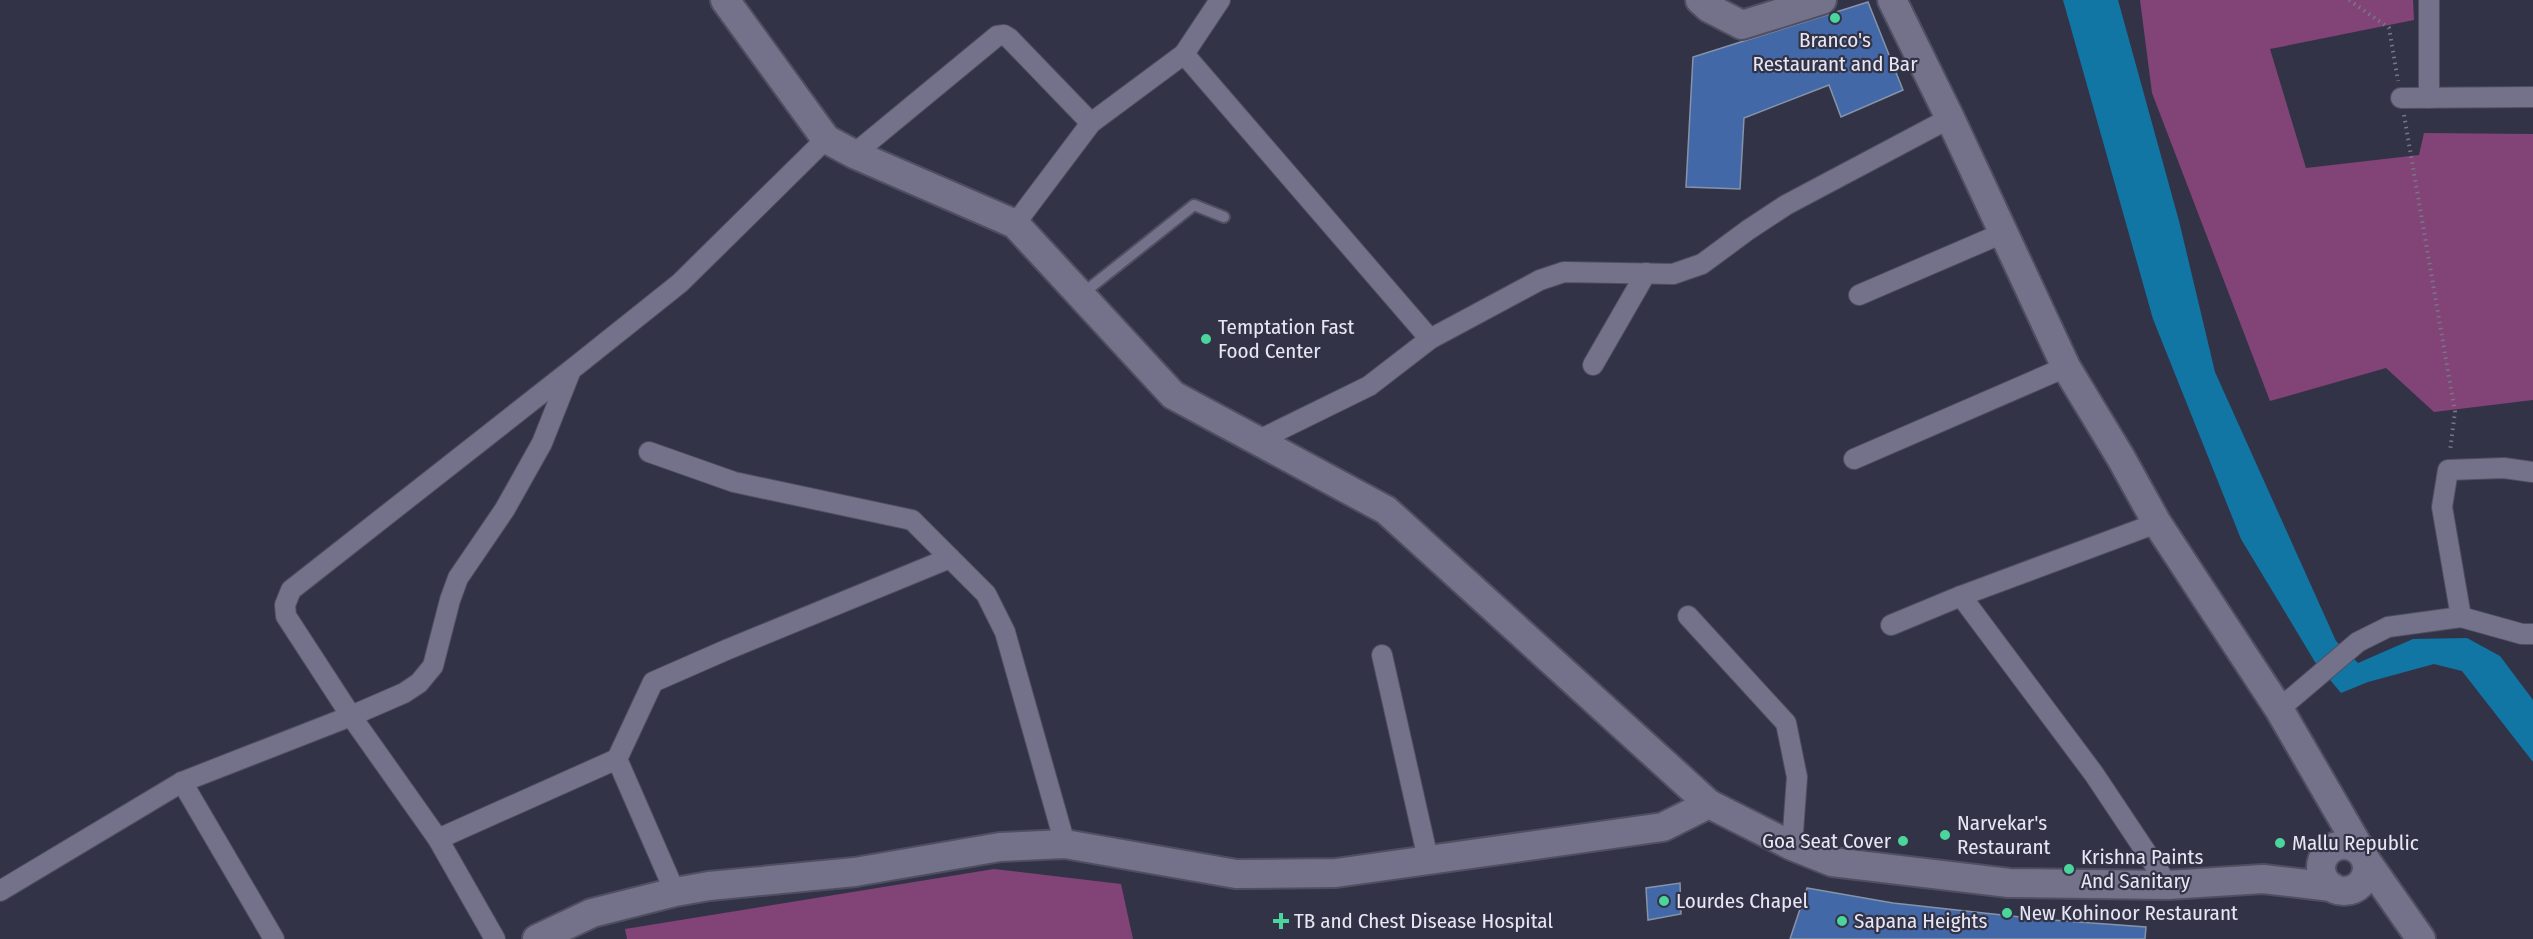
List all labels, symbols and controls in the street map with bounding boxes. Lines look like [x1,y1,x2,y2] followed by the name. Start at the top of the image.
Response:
[1828,11,1842,25] marker: Branco's Restaurant and Bar
[1753,27,1918,77] place label: Branco's Restaurant and Bar
[1218,314,1355,364] place label: Temptation Fast Food Center
[1199,332,1213,346] marker: Temptation Fast Food Center
[1957,810,2050,860] place label: Narvekar's Restaurant
[1762,828,1892,854] place label: Goa Seat Cover
[1938,828,1952,842] marker: Narvekar's Restaurant
[2292,830,2419,856] place label: Mallu Republic
[1896,834,1910,848] marker: Goa Seat Cover
[2273,836,2287,850] marker: Mallu Republic
[2081,844,2203,894] place label: Krishna Paints And Sanitary
[2062,862,2076,876] marker: Krishna Paints And Sanitary
[1676,888,1809,914] place label: Lourdes Chapel
[1657,894,1671,908] marker: Lourdes Chapel
[2019,900,2238,926] place label: New Kohinoor Restaurant
[2000,906,2014,920] marker: New Kohinoor Restaurant
[1294,908,1553,934] place label: TB and Chest Disease Hospital
[1854,908,1987,934] place label: Sapana Heights
[1272,912,1290,930] marker: TB and Chest Disease Hospital
[1835,914,1849,928] marker: Sapana Heights

